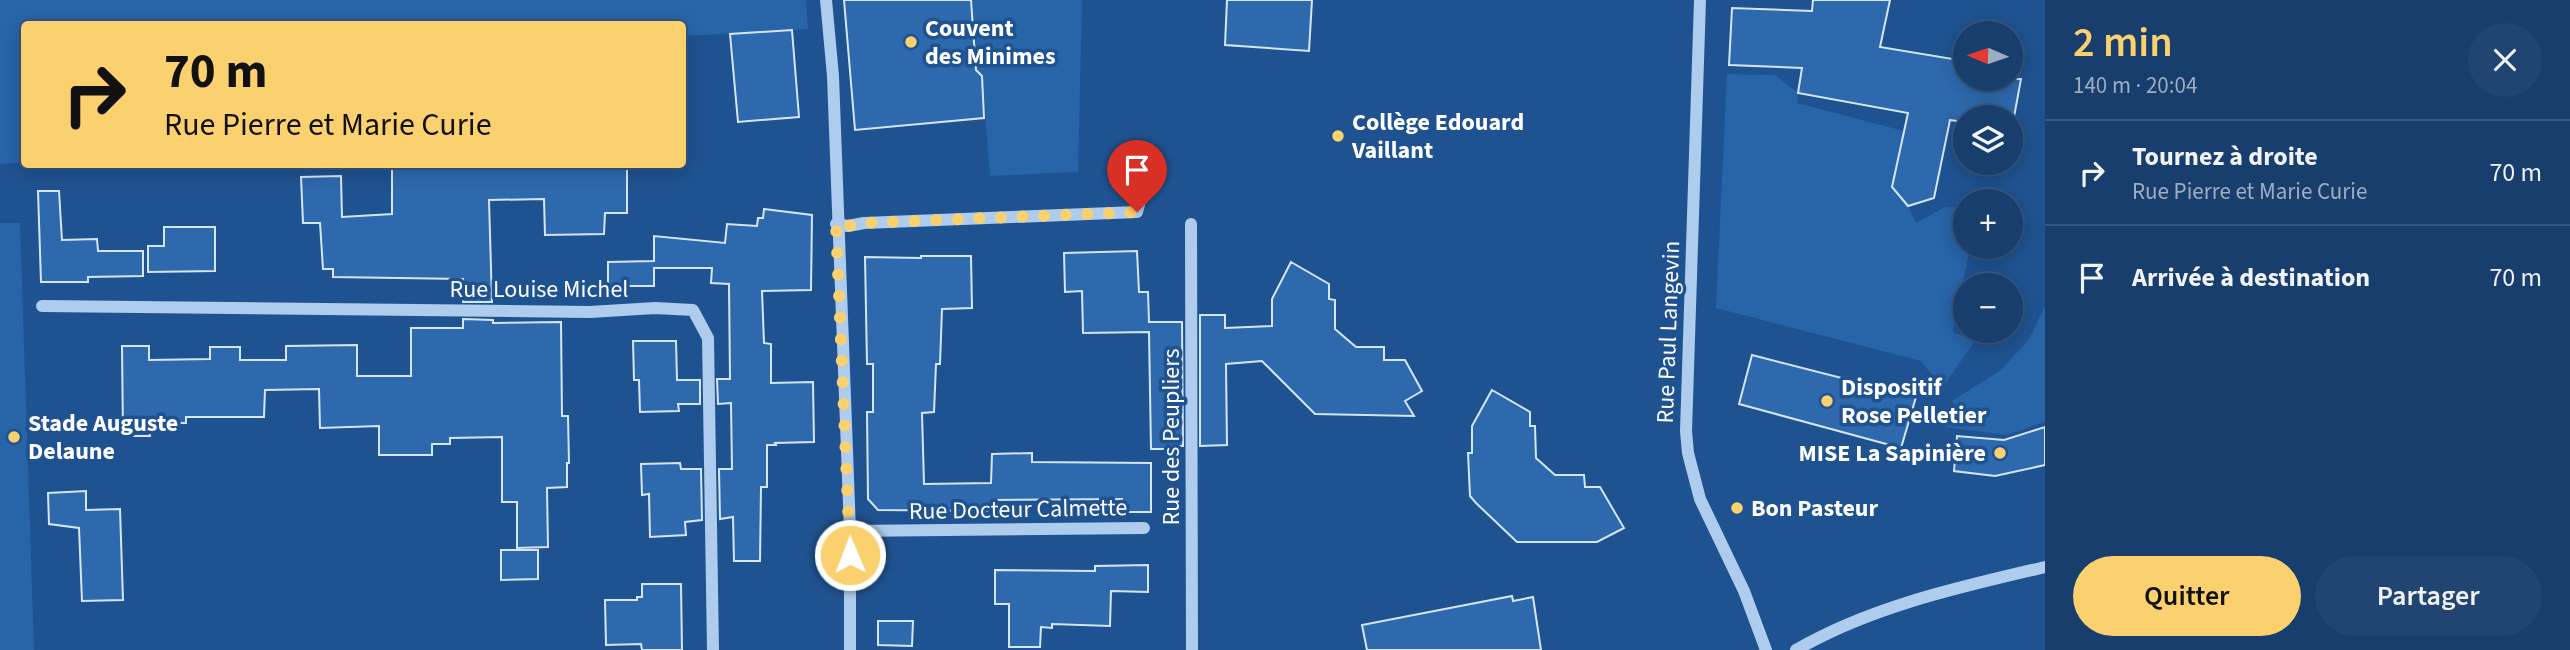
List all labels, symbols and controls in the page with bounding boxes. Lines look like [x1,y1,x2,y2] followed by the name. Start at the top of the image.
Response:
[925,11,1056,74] place label: Couvent des Minimes
[2073,13,2173,73] text: 2 min
[1953,21,2023,91] north arrow
[1953,21,2023,343] map controls
[2468,23,2542,97] button: close
[903,34,919,50] marker: Couvent des Minimes
[164,37,268,107] text: 70 m
[49,49,140,140] icon: right
[2073,69,2197,102] text: 140 m · 20:04
[164,102,492,148] text: Rue Pierre et Marie Curie
[1351,105,1524,168] place label: Collège Edouard Vaillant
[1953,105,2023,175] button: layers
[1330,128,1346,144] marker: Collège Edouard Vaillant
[2132,138,2318,175] text: Tournez à droite
[1107,140,1167,212] pin
[1118,151,1156,189] icon: arrive
[2073,154,2111,192] icon: right
[2489,154,2542,191] text: 70 m
[2132,175,2367,208] text: Rue Pierre et Marie Curie
[1953,189,2023,259] button: +
[1648,240,1689,424] street label: Rue Paul Langevin
[2073,259,2111,297] icon: arrive
[2132,259,2370,296] text: Arrivée à destination
[2489,259,2542,296] text: 70 m
[450,272,628,307] street label: Rue Louise Michel
[1953,273,2023,343] button: −
[1154,348,1189,526] street label: Rue des Peupliers
[1841,370,1987,433] place label: Dispositif Rose Pelletier
[1819,393,1835,409] marker: Dispositif Rose Pelletier
[28,406,178,469] place label: Stade Auguste Delaune
[6,429,22,445] marker: Stade Auguste Delaune
[1798,436,1986,471] place label: MISE La Sapinière
[1992,445,2008,461] marker: MISE La Sapinière
[908,490,1128,529] street label: Rue Docteur Calmette
[1751,491,1878,526] place label: Bon Pasteur
[1729,500,1745,516] marker: Bon Pasteur
[813,518,887,592] position arrow
[2073,556,2301,636] button: Quitter
[2315,556,2542,636] button: Partager

